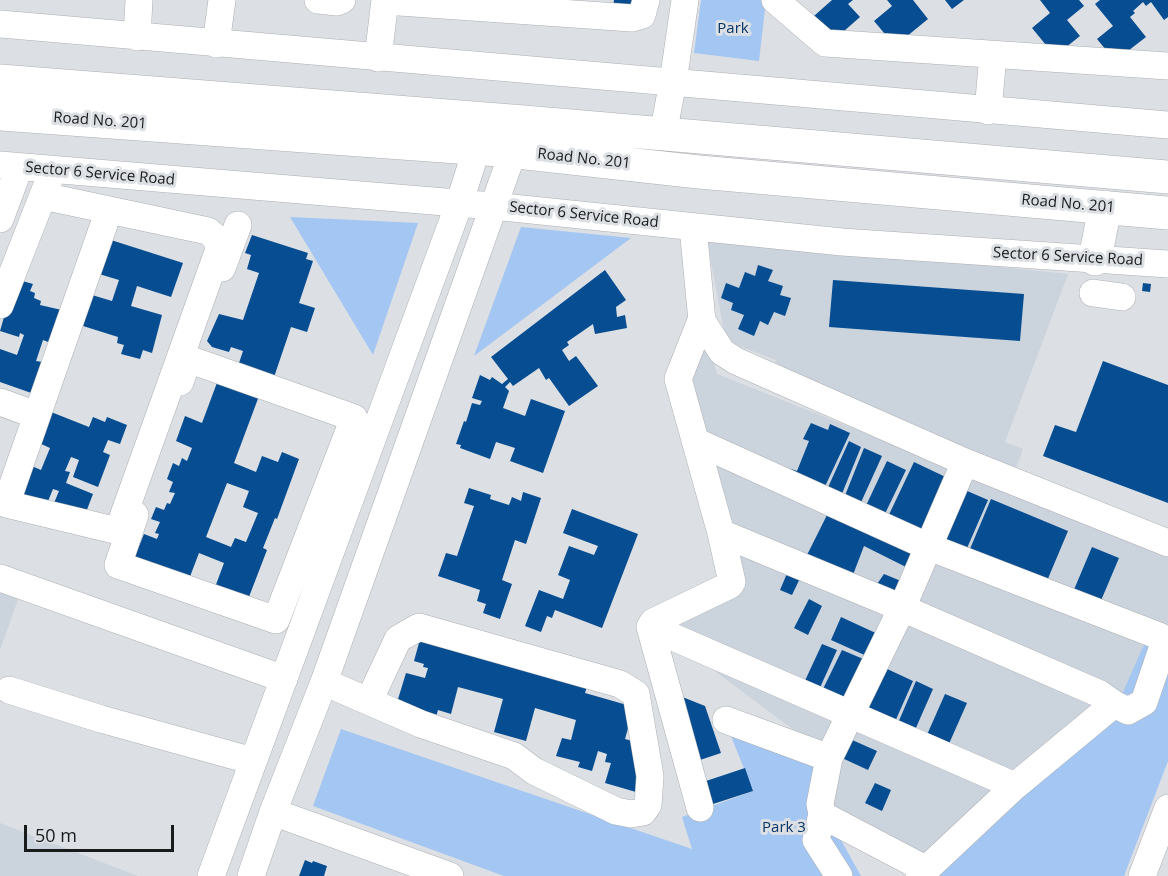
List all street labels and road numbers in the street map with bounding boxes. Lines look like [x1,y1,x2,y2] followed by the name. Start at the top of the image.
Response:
[53,109,147,133] street label: Road No. 201
[537,145,631,173] street label: Road No. 201
[24,158,176,190] street label: Sector 6 Service Road
[1021,191,1115,217] street label: Road No. 201
[508,198,660,232] street label: Sector 6 Service Road
[993,244,1143,270] street label: Sector 6 Service Road

